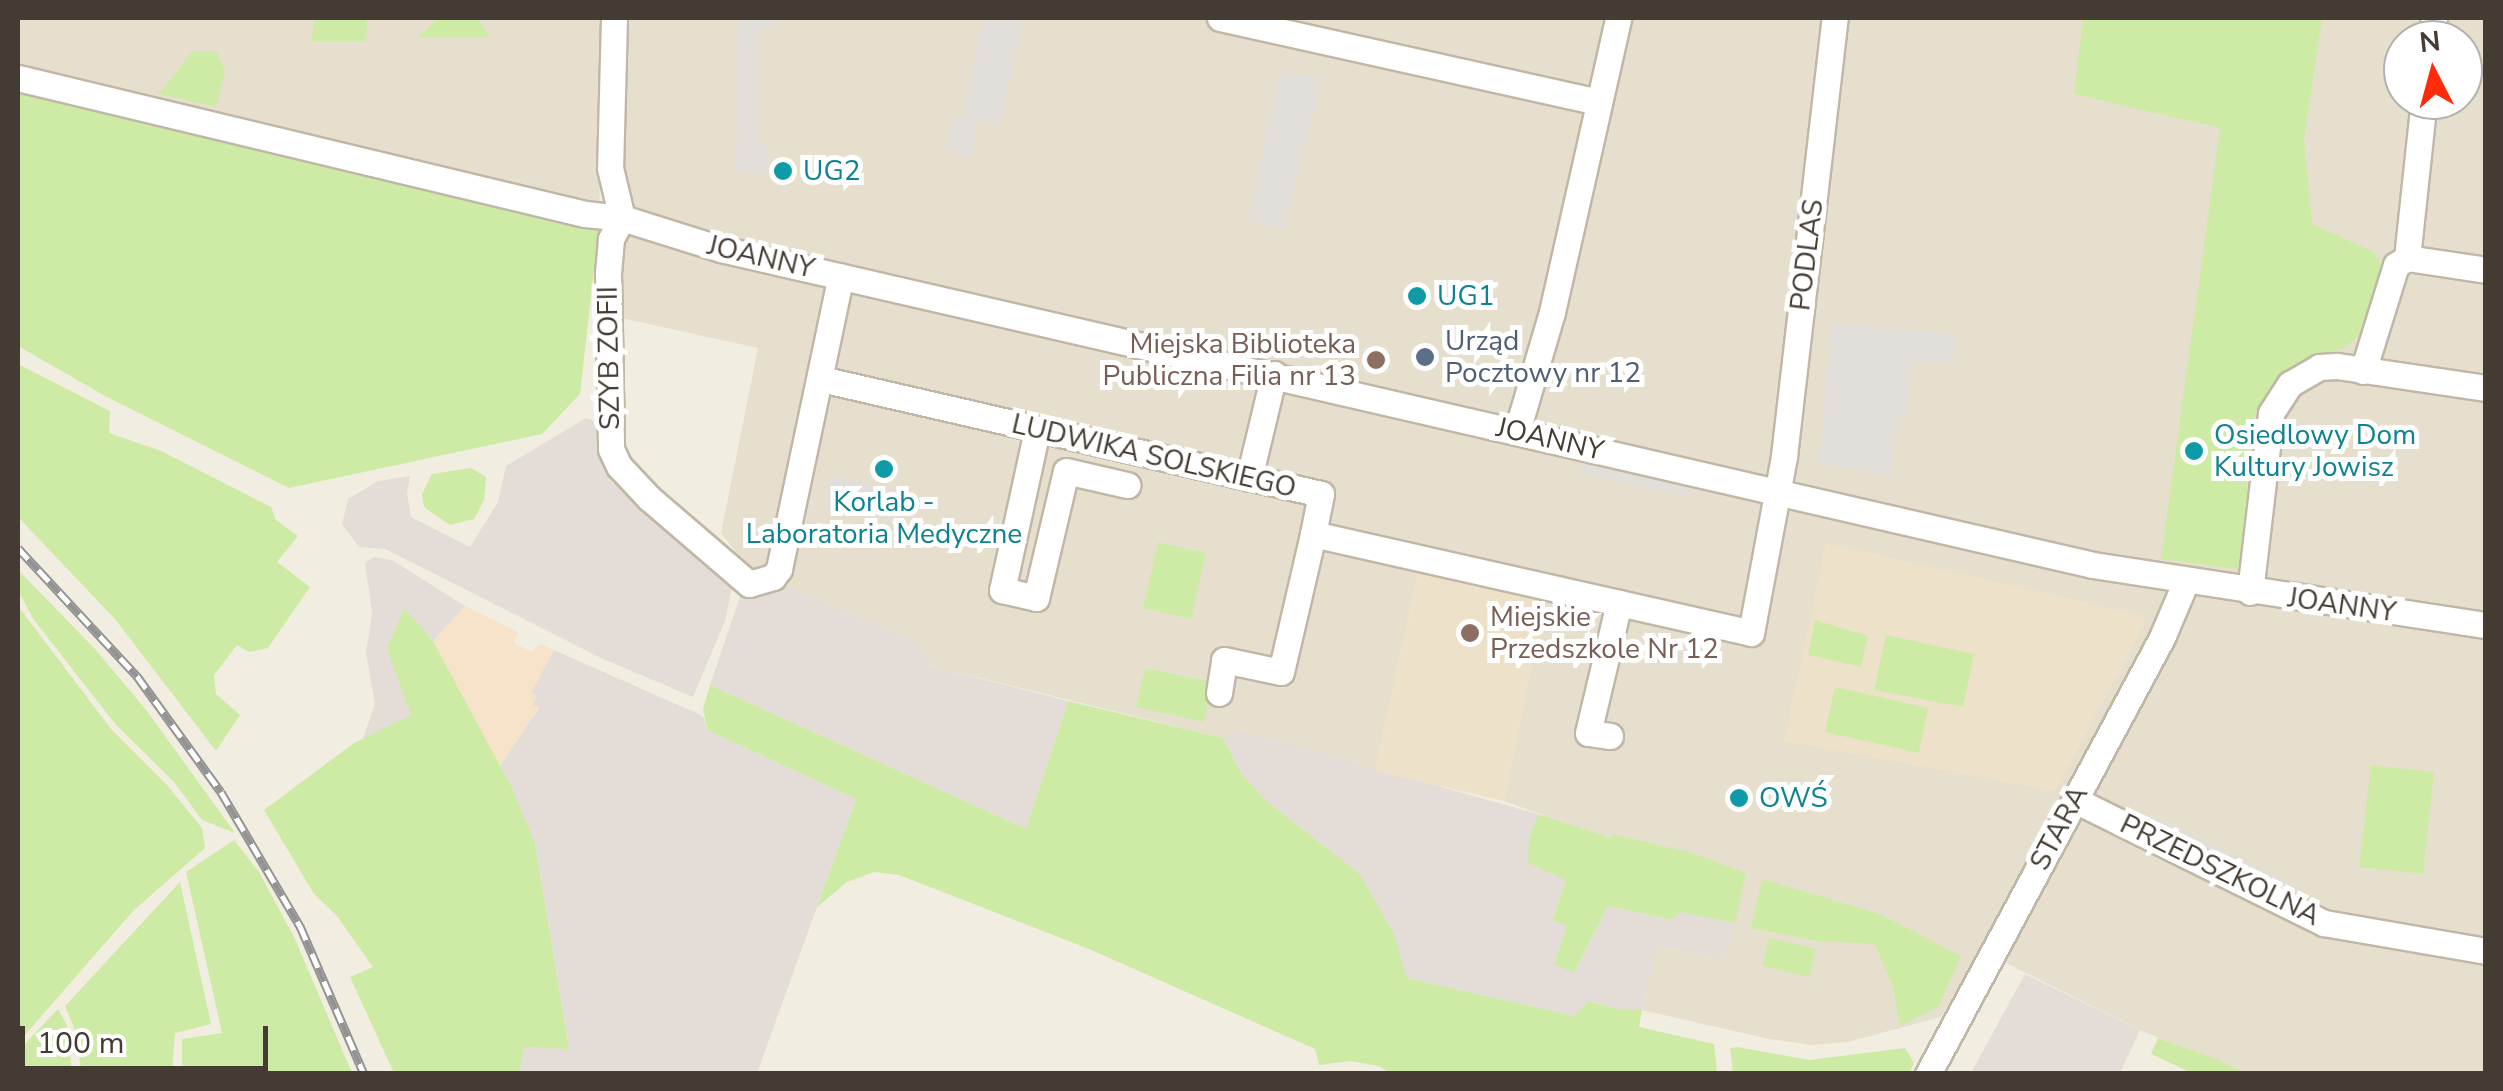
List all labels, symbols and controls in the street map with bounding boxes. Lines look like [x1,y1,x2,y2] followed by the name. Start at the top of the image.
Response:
[2383,20,2483,120] north arrow
[2418,22,2442,62] text: N
[803,154,861,188] place label: UG2
[772,160,794,182] marker: UG2
[1784,197,1830,313] street label: PODLAS
[704,228,818,286] street label: JOANNY
[1437,279,1495,313] place label: UG1
[1406,285,1428,307] marker: UG1
[591,286,627,430] street label: SZYB ZOFII
[1445,324,1641,390] place label: Urząd Pocztowy nr 12
[1102,327,1356,393] place label: Miejska Biblioteka Publiczna Filia nr 13
[1414,346,1436,368] marker: Urząd Pocztowy nr 12
[1365,349,1387,371] marker: Miejska Biblioteka Publiczna Filia nr 13
[1009,407,1299,505] street label: LUDWIKA SOLSKIEGO
[1493,410,1607,468] street label: JOANNY
[2214,418,2416,484] place label: Osiedlowy Dom Kultury Jowisz
[2183,440,2205,462] marker: Osiedlowy Dom Kultury Jowisz
[873,458,895,480] marker: Korlab - Laboratoria Medyczne
[746,485,1022,551] place label: Korlab - Laboratoria Medyczne
[2286,581,2398,629] street label: JOANNY
[1490,600,1719,666] place label: Miejskie Przedszkole Nr 12
[1459,622,1481,644] marker: Miejskie Przedszkole Nr 12
[2023,780,2095,876] street label: STARA
[1759,781,1828,815] place label: OWŚ
[1728,787,1750,809] marker: OWŚ
[2115,807,2325,933] street label: PRZEDSZKOLNA
[25,1006,272,1068] scale bar
[37,1023,124,1064] text: 100 m

